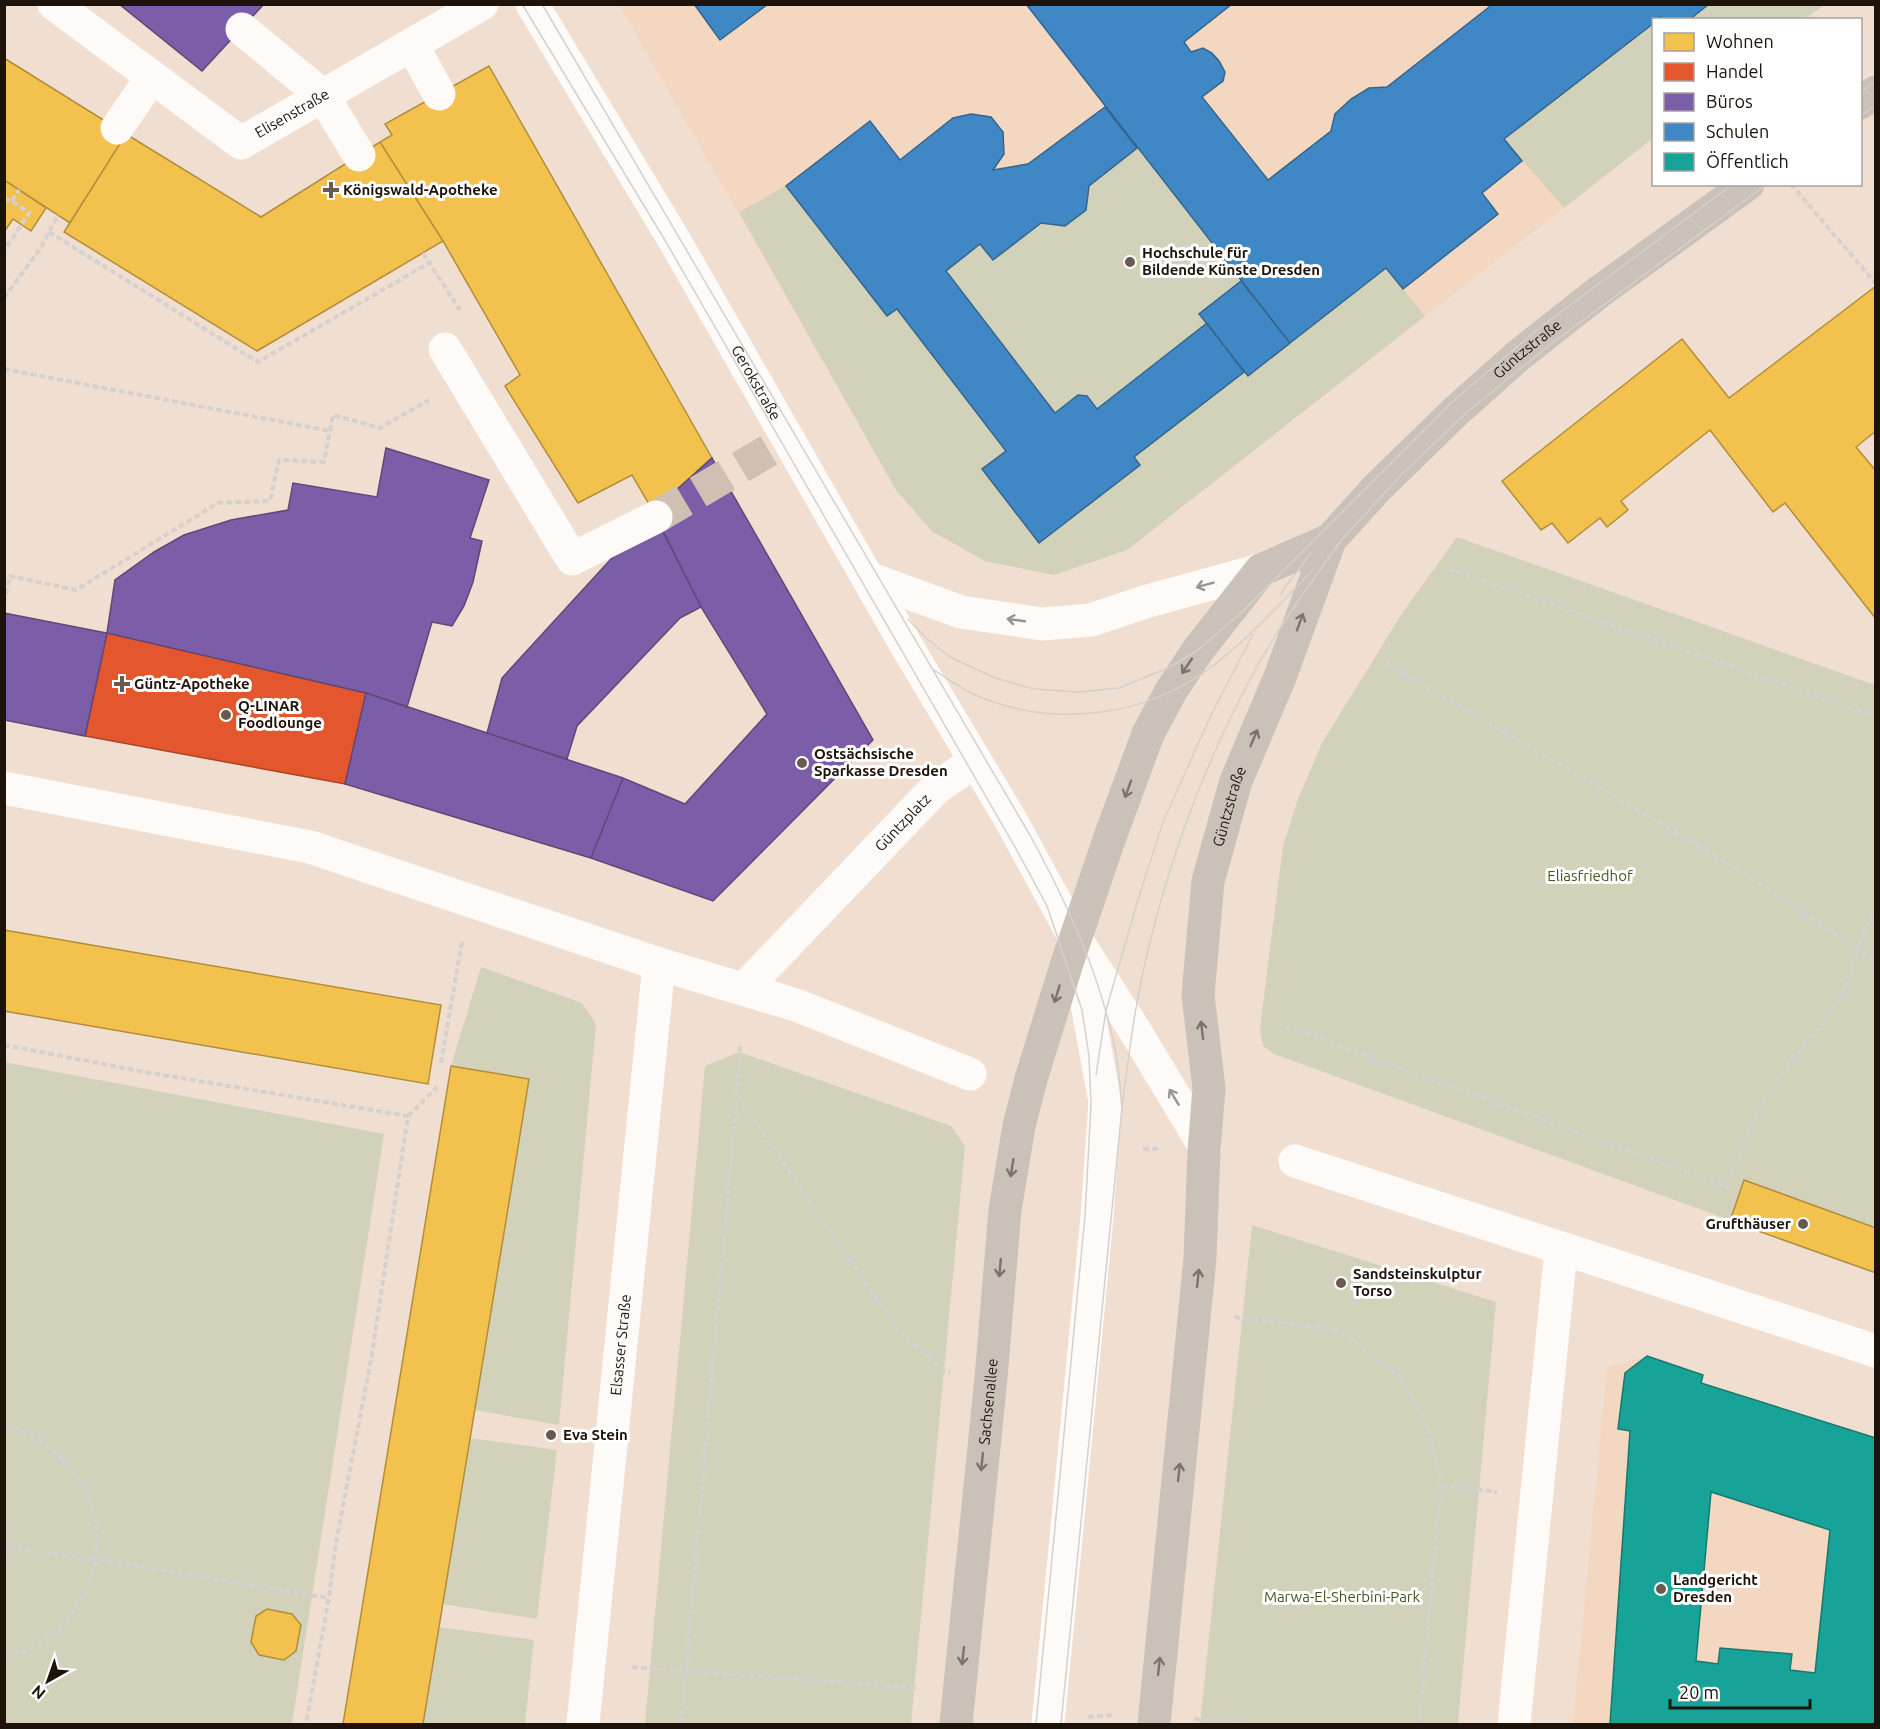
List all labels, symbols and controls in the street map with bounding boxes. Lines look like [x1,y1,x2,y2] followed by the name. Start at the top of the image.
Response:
[1652,18,1862,186] legend
[1706,31,1774,51] text: Wohnen
[1706,61,1764,81] text: Handel
[252,85,332,141] street label: Elisenstraße
[1706,91,1753,111] text: Büros
[1706,121,1769,141] text: Schulen
[1706,151,1789,171] text: Öffentlich
[343,181,498,198] place label: Königswald-Apotheke
[324,183,338,197] marker: Königswald-Apotheke
[1142,244,1320,278] place label: Hochschule für Bildende Künste Dresden
[1123,255,1137,269] marker: Hochschule für Bildende Künste Dresden
[1490,316,1564,382] street label: Güntzstraße
[728,342,784,423] street label: Gerokstraße
[1196,580,1215,592] one-way arrow
[1296,613,1307,632] one-way arrow
[1006,615,1026,626] one-way arrow
[1181,658,1193,674] one-way arrow
[134,675,250,692] place label: Güntz-Apotheke
[115,677,129,691] marker: Güntz-Apotheke
[238,697,322,731] place label: Q-LINAR Foodlounge
[219,708,233,722] marker: Q-LINAR Foodlounge
[1249,730,1260,748] one-way arrow
[814,745,948,779] place label: Ostsächsische Sparkasse Dresden
[795,756,809,770] marker: Ostsächsische Sparkasse Dresden
[1209,764,1249,849] street label: Güntzstraße
[1122,779,1133,798] one-way arrow
[871,790,934,855] street label: Güntzplatz
[1547,867,1633,884] park label: Eliasfriedhof
[1051,984,1062,1003] one-way arrow
[1197,1021,1208,1041] one-way arrow
[1168,1089,1180,1106] one-way arrow
[1006,1158,1017,1178] one-way arrow
[1705,1215,1792,1232] place label: Grufthäuser
[1796,1217,1810,1231] marker: Grufthäuser
[994,1258,1005,1278] one-way arrow
[1353,1265,1482,1299] place label: Sandsteinskulptur Torso
[1193,1269,1204,1289] one-way arrow
[1334,1276,1348,1290] marker: Sandsteinskulptur Torso
[607,1293,634,1396] street label: Elsasser Straße
[975,1358,1001,1446] street label: Sachsenallee
[563,1426,628,1443] place label: Eva Stein
[544,1428,558,1442] marker: Eva Stein
[976,1452,987,1472] one-way arrow
[1174,1463,1185,1483] one-way arrow
[1673,1571,1758,1605] place label: Landgericht Dresden
[1654,1582,1668,1596] marker: Landgericht Dresden
[1264,1588,1421,1605] park label: Marwa-El-Sherbini-Park
[957,1646,968,1666] one-way arrow
[18,1651,78,1711] north arrow
[1154,1657,1165,1677] one-way arrow
[1670,1672,1810,1710] scale bar
[28,1682,49,1703] text: N
[1679,1682,1719,1702] text: 20 m

